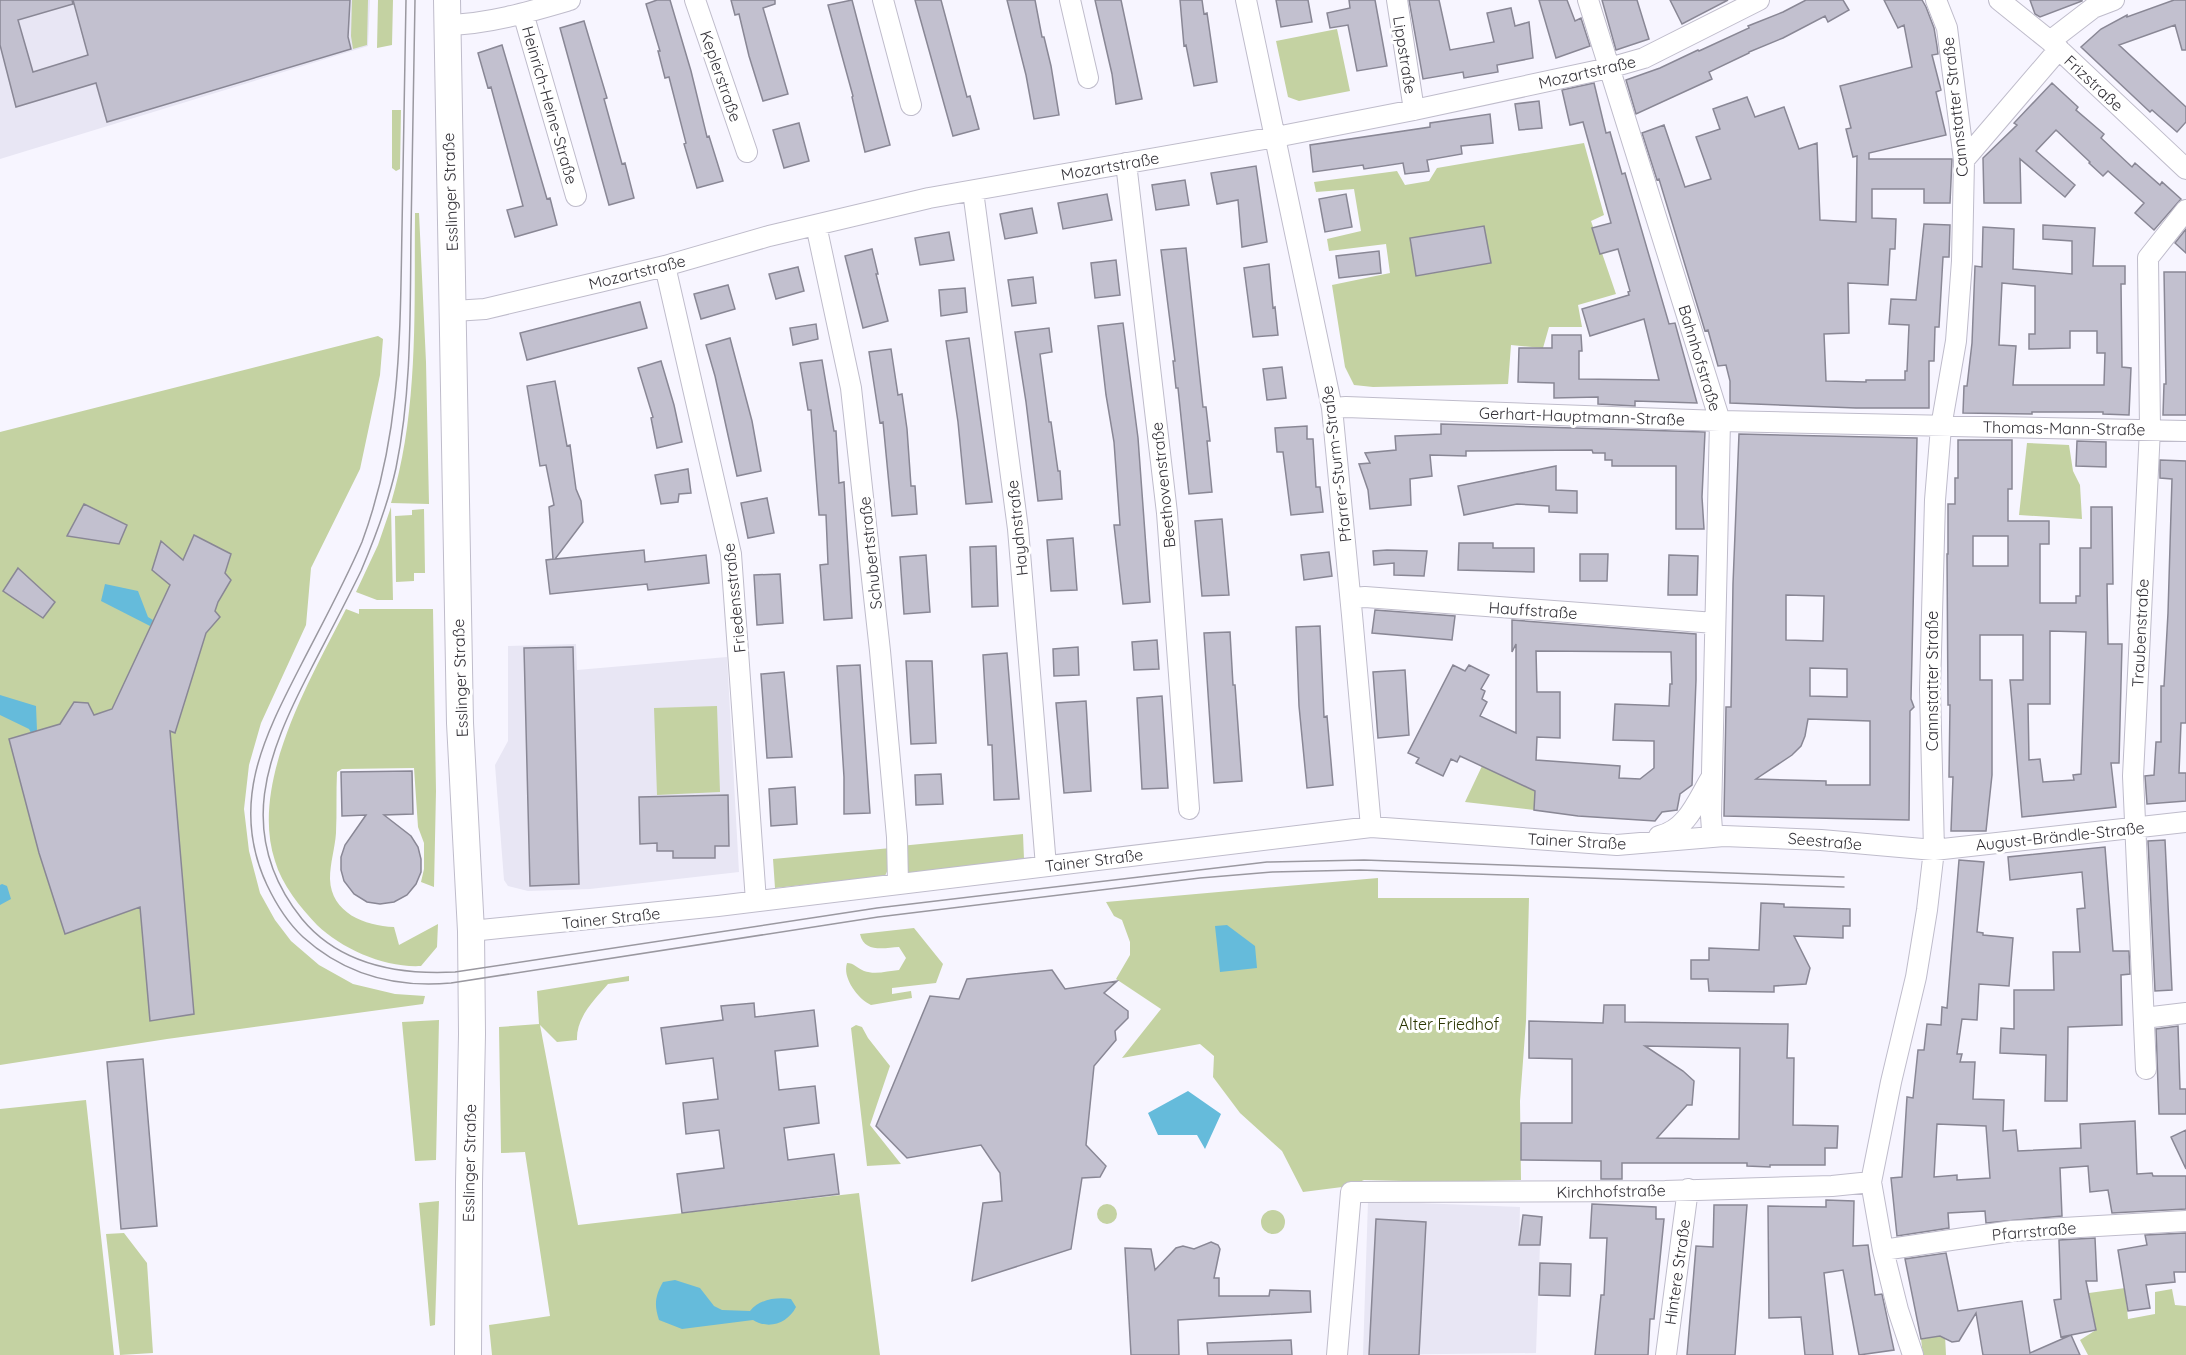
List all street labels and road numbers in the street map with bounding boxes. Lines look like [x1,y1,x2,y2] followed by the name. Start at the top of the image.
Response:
[1389,15,1421,95] street label: Lippstraße
[518,24,582,186] street label: Heinrich-Heine-Straße
[696,28,746,124] street label: Keplerstraße
[1938,36,1972,178] street label: Cannstatter Straße
[1536,51,1638,93] street label: Mozartstraße
[2060,51,2128,115] street label: Frizstraße
[438,132,462,252] street label: Esslinger Straße
[1059,148,1161,184] street label: Mozartstraße
[586,250,688,294] street label: Mozartstraße
[1674,302,1726,414] street label: Bahnhofstraße
[1316,384,1356,544] street label: Pfarrer-Sturm-Straße
[1479,402,1685,430] street label: Gerhart-Hauptmann-Straße
[1982,417,2146,439] street label: Thomas-Mann-Straße
[1146,421,1180,549] street label: Beethovenstraße
[1002,479,1032,577] street label: Haydnstraße
[854,496,886,610] street label: Schubertstraße
[718,542,750,654] street label: Friedensstraße
[2127,578,2153,688] street label: Traubenstraße
[1488,597,1578,623] street label: Hauffstraße
[1922,611,1942,751] street label: Cannstatter Straße
[448,618,472,738] street label: Esslinger Straße
[1974,817,2146,855] street label: August-Brändle-Straße
[1527,828,1627,854] street label: Tainer Straße
[1787,828,1863,854] street label: Seestraße
[1044,844,1144,876] street label: Tainer Straße
[561,903,661,933] street label: Tainer Straße
[458,1104,480,1222] street label: Esslinger Straße
[1556,1180,1666,1202] street label: Kirchhofstraße
[1991,1217,2077,1245] street label: Pfarrstraße
[1660,1218,1694,1326] street label: Hintere Straße

